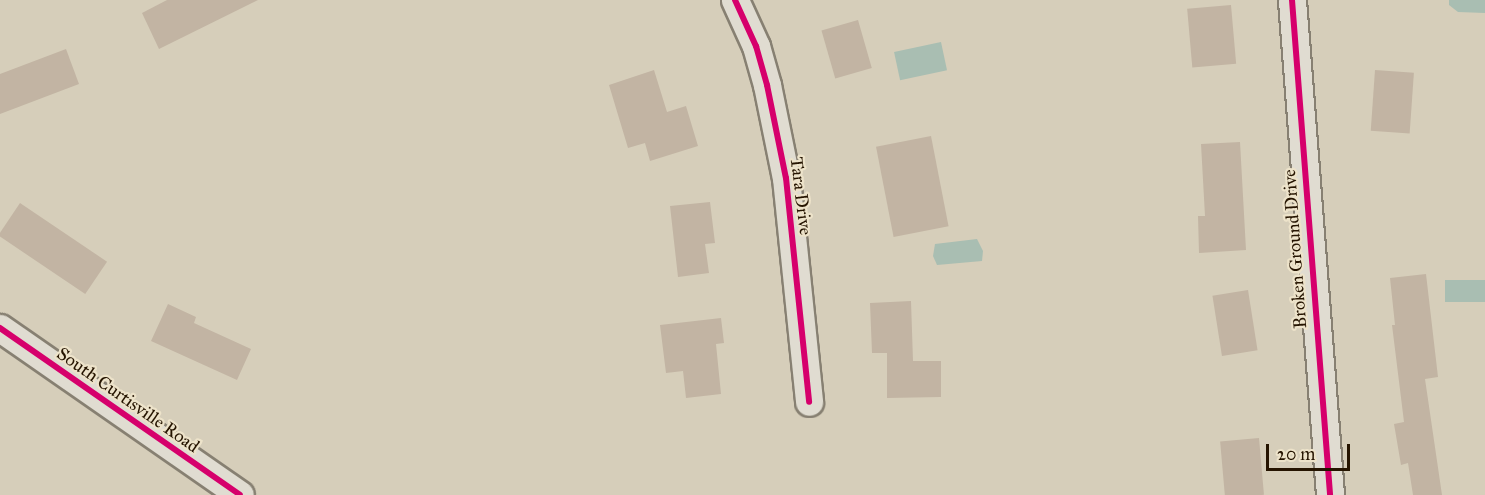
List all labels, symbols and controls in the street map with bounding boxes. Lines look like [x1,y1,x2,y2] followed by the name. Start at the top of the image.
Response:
[785,156,817,236] street label: Tara Drive
[1279,169,1311,329] street label: Broken Ground Drive
[53,343,203,457] street label: South Curtisville Road
[1269,432,1353,470] scale bar
[1277,443,1315,465] text: 20 m

